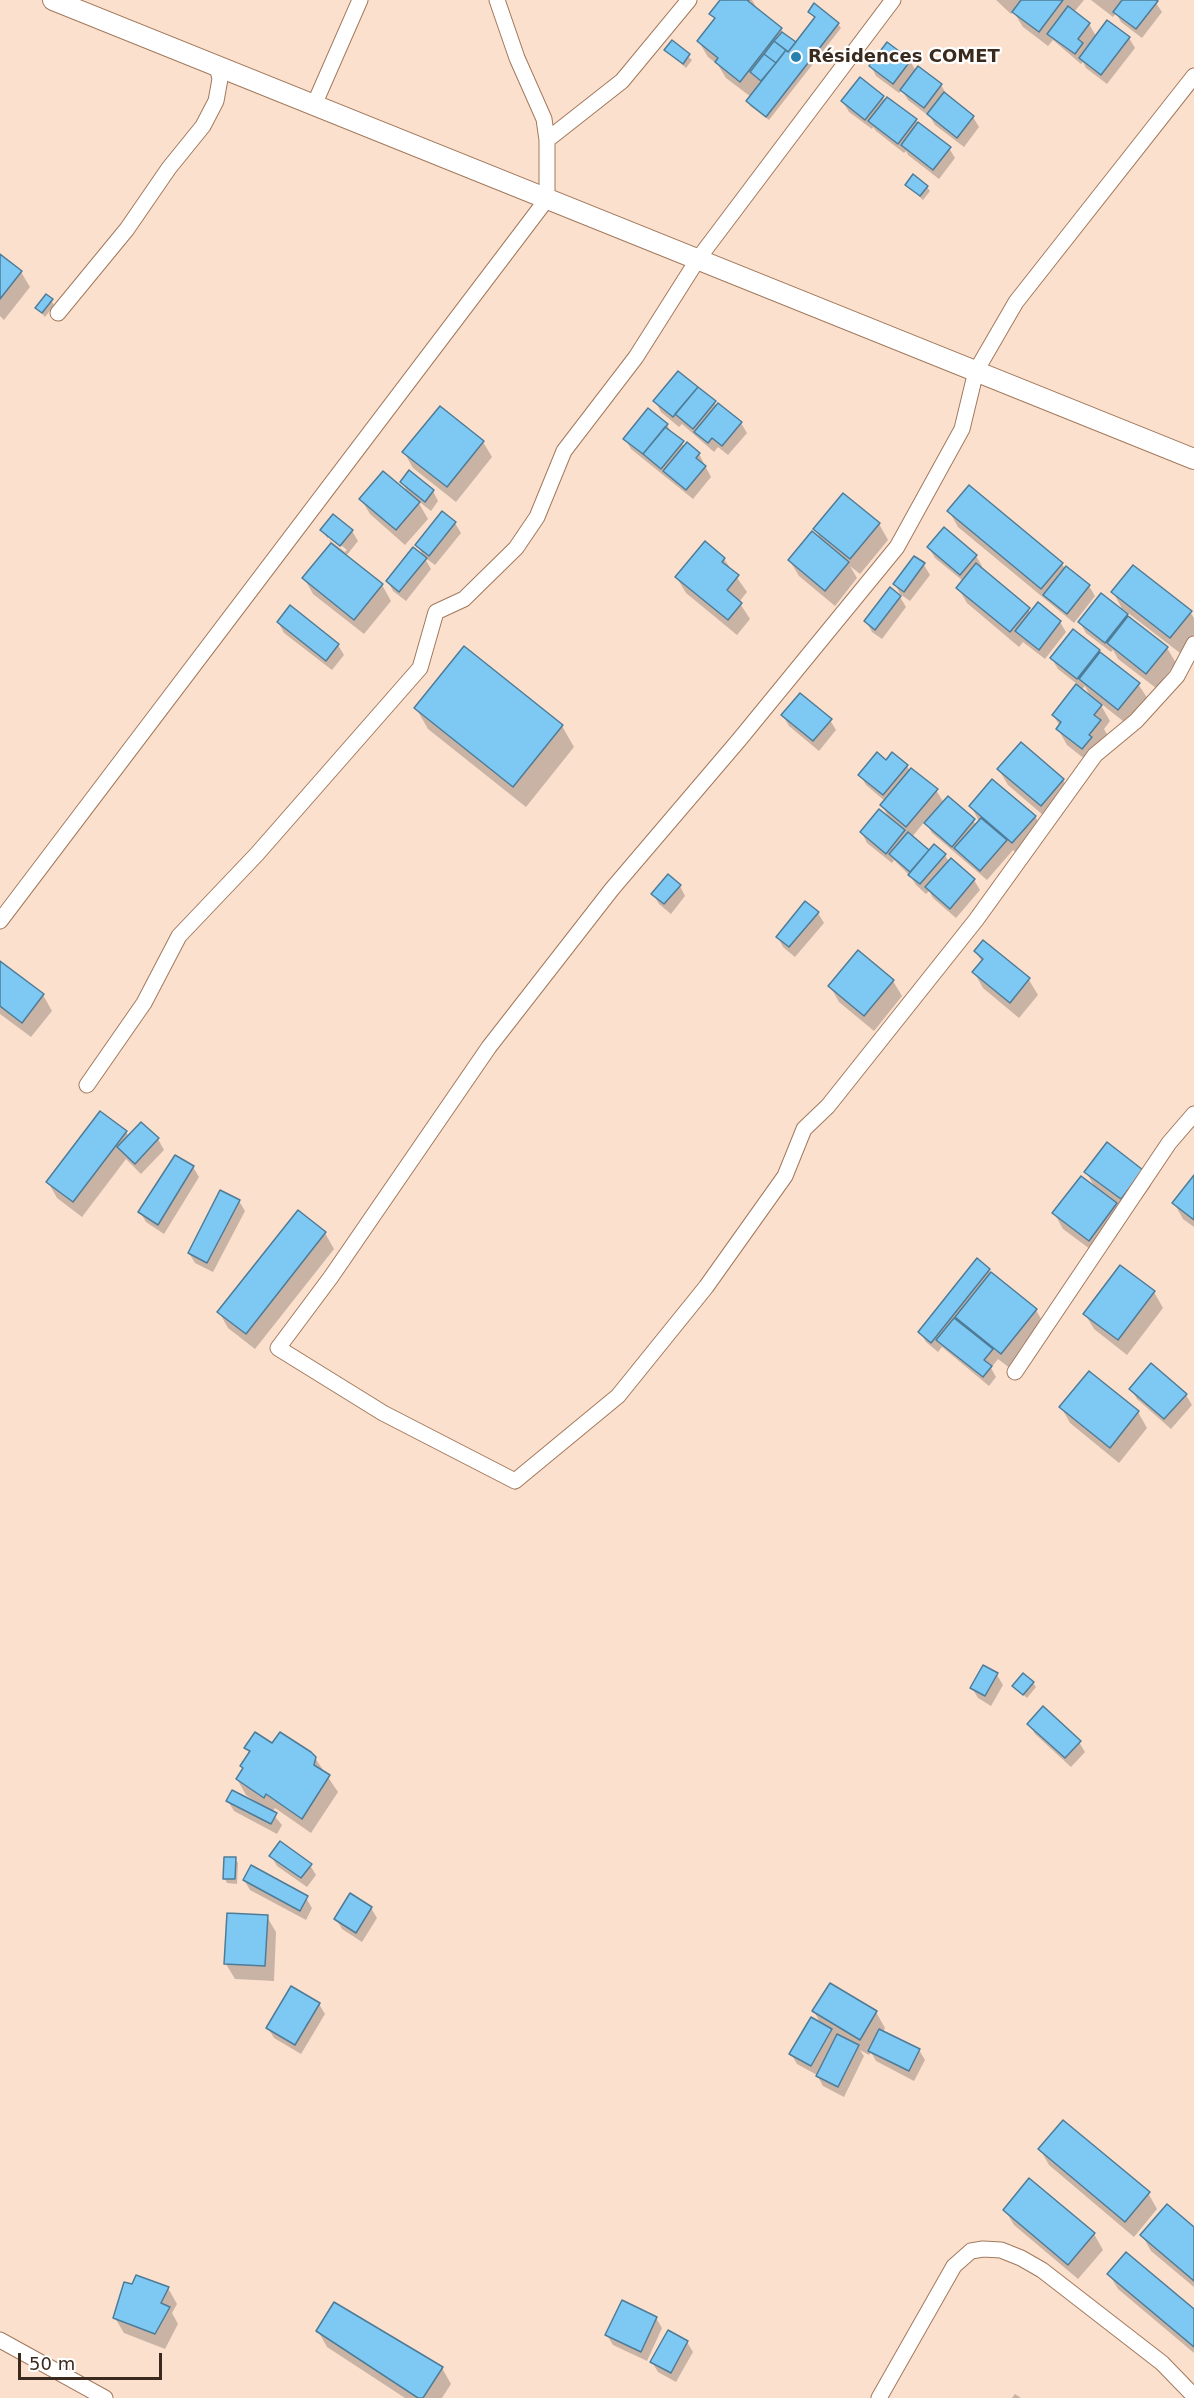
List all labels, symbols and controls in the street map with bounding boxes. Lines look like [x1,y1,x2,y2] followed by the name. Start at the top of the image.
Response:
[808,46,1000,68] place label: Résidences COMET
[789,50,803,64] marker: Résidences COMET
[21,2341,165,2379] scale bar
[29,2353,75,2374] text: 50 m

